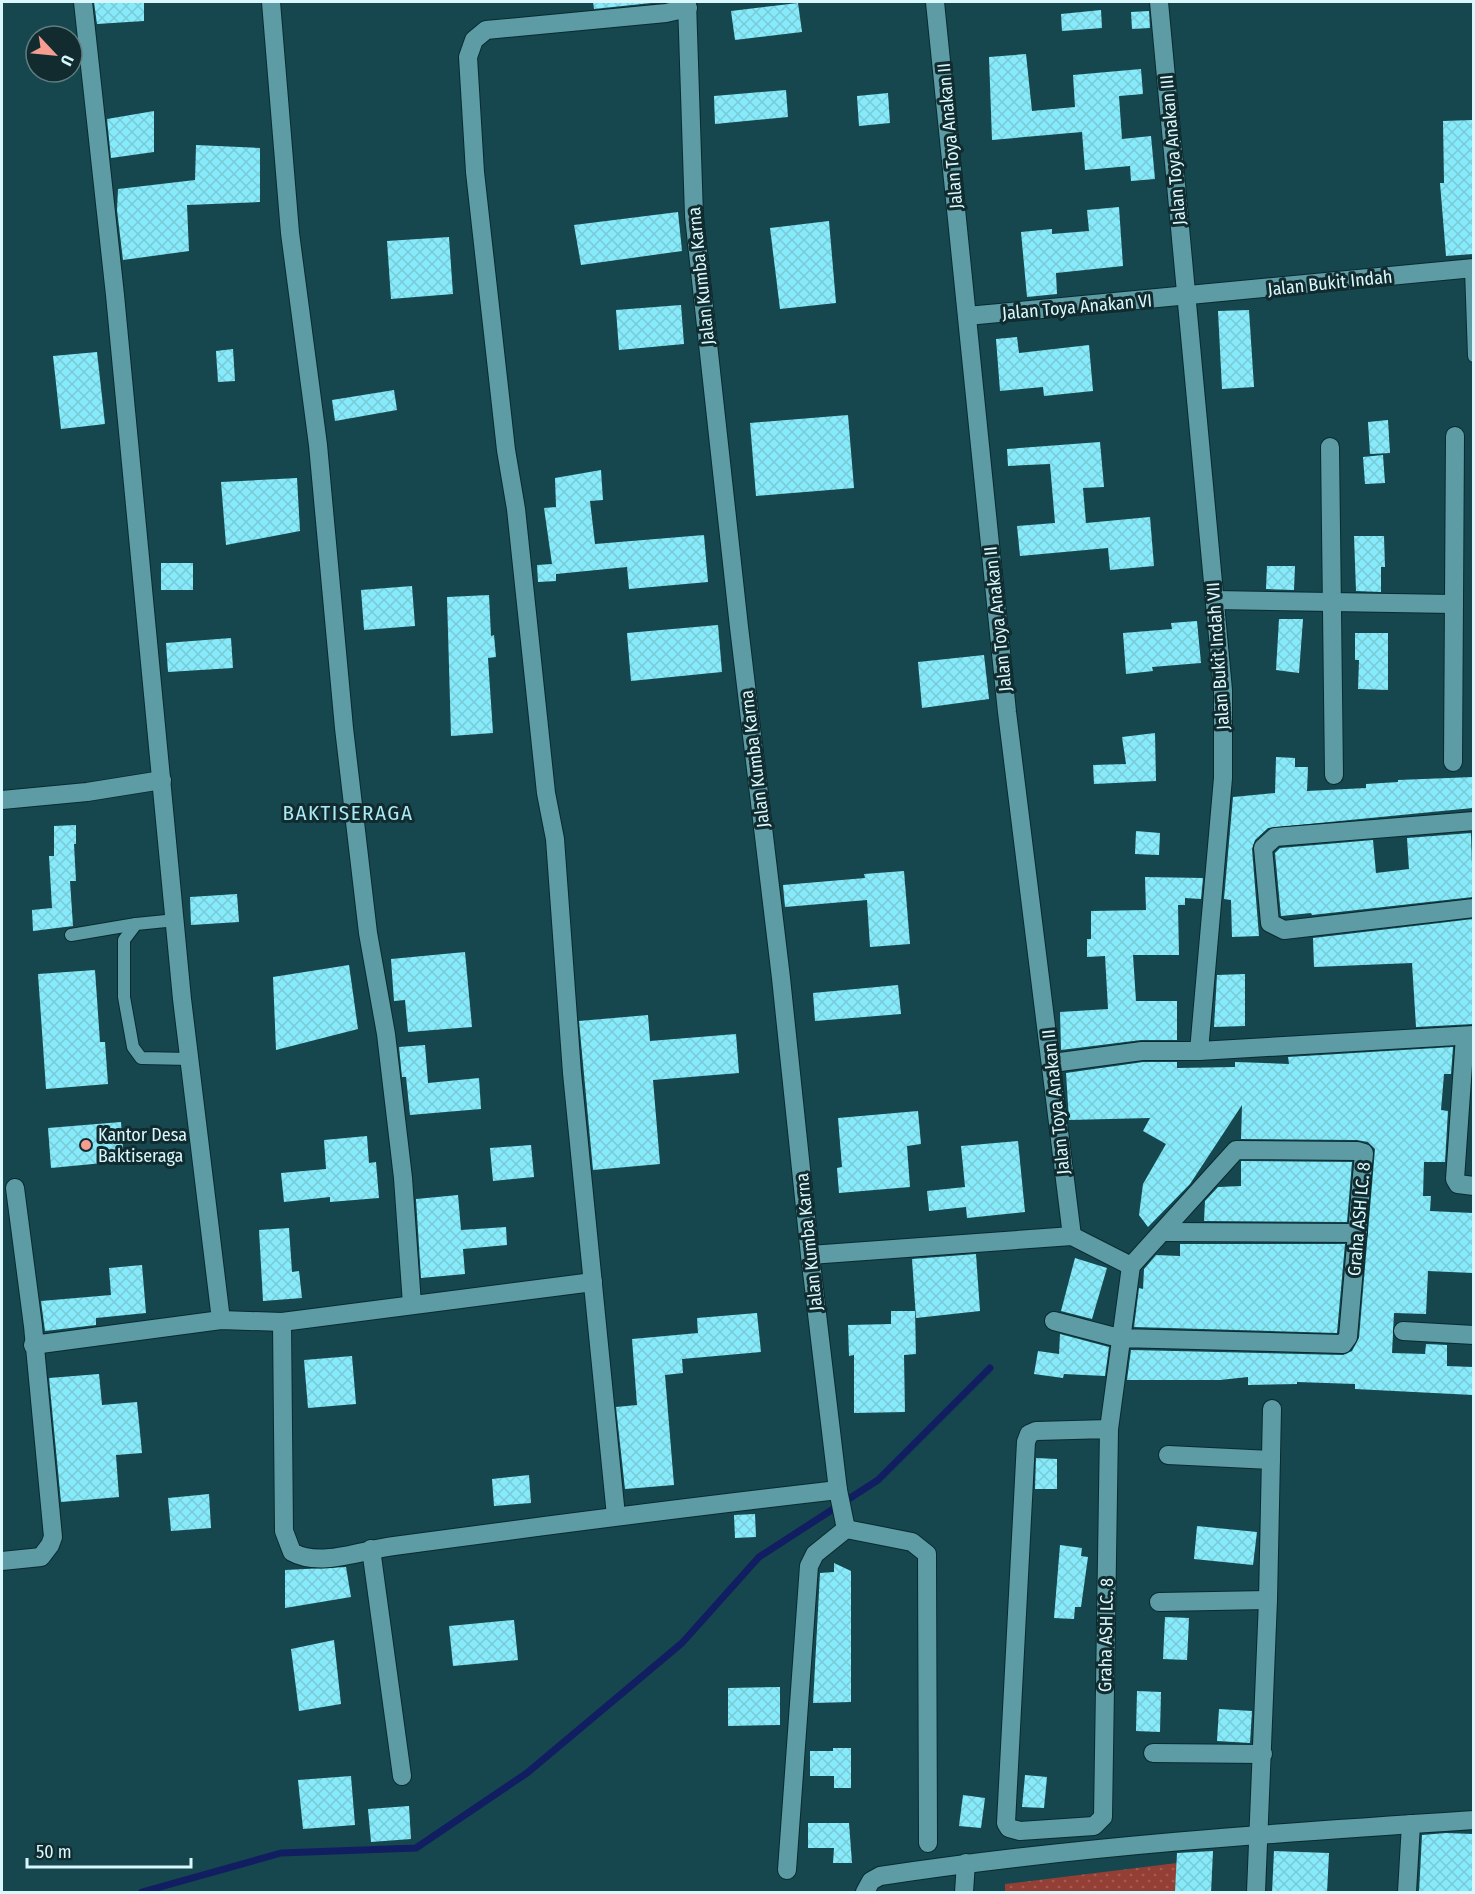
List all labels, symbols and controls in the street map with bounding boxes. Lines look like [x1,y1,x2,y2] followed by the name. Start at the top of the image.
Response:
[24,24,84,84] north arrow
[56,52,78,69] text: U
[933,62,967,210] street label: Jalan Toya Anakan II
[1155,74,1191,226] street label: Jalan Toya Anakan III
[683,206,719,346] street label: Jalan Kumba Karna
[1267,266,1393,300] street label: Jalan Bukit Indah
[1001,289,1153,325] street label: Jalan Toya Anakan VI
[979,545,1017,693] street label: Jalan Toya Anakan II
[1202,581,1234,731] street label: Jalan Bukit Indah VII
[736,689,774,829] street label: Jalan Kumba Karna
[283,800,413,826] district label: BAKTISERAGA
[1037,1028,1075,1176] street label: Jalan Toya Anakan II
[98,1124,187,1167] place label: Kantor Desa Baktiseraga
[79,1138,93,1152] marker: Kantor Desa Baktiseraga
[1343,1161,1375,1277] street label: Graha ASH LC. 8
[791,1172,827,1312] street label: Jalan Kumba Karna
[1094,1578,1118,1692] street label: Graha ASH LC. 8
[27,1831,190,1869] scale bar
[36,1841,72,1863] text: 50 m

